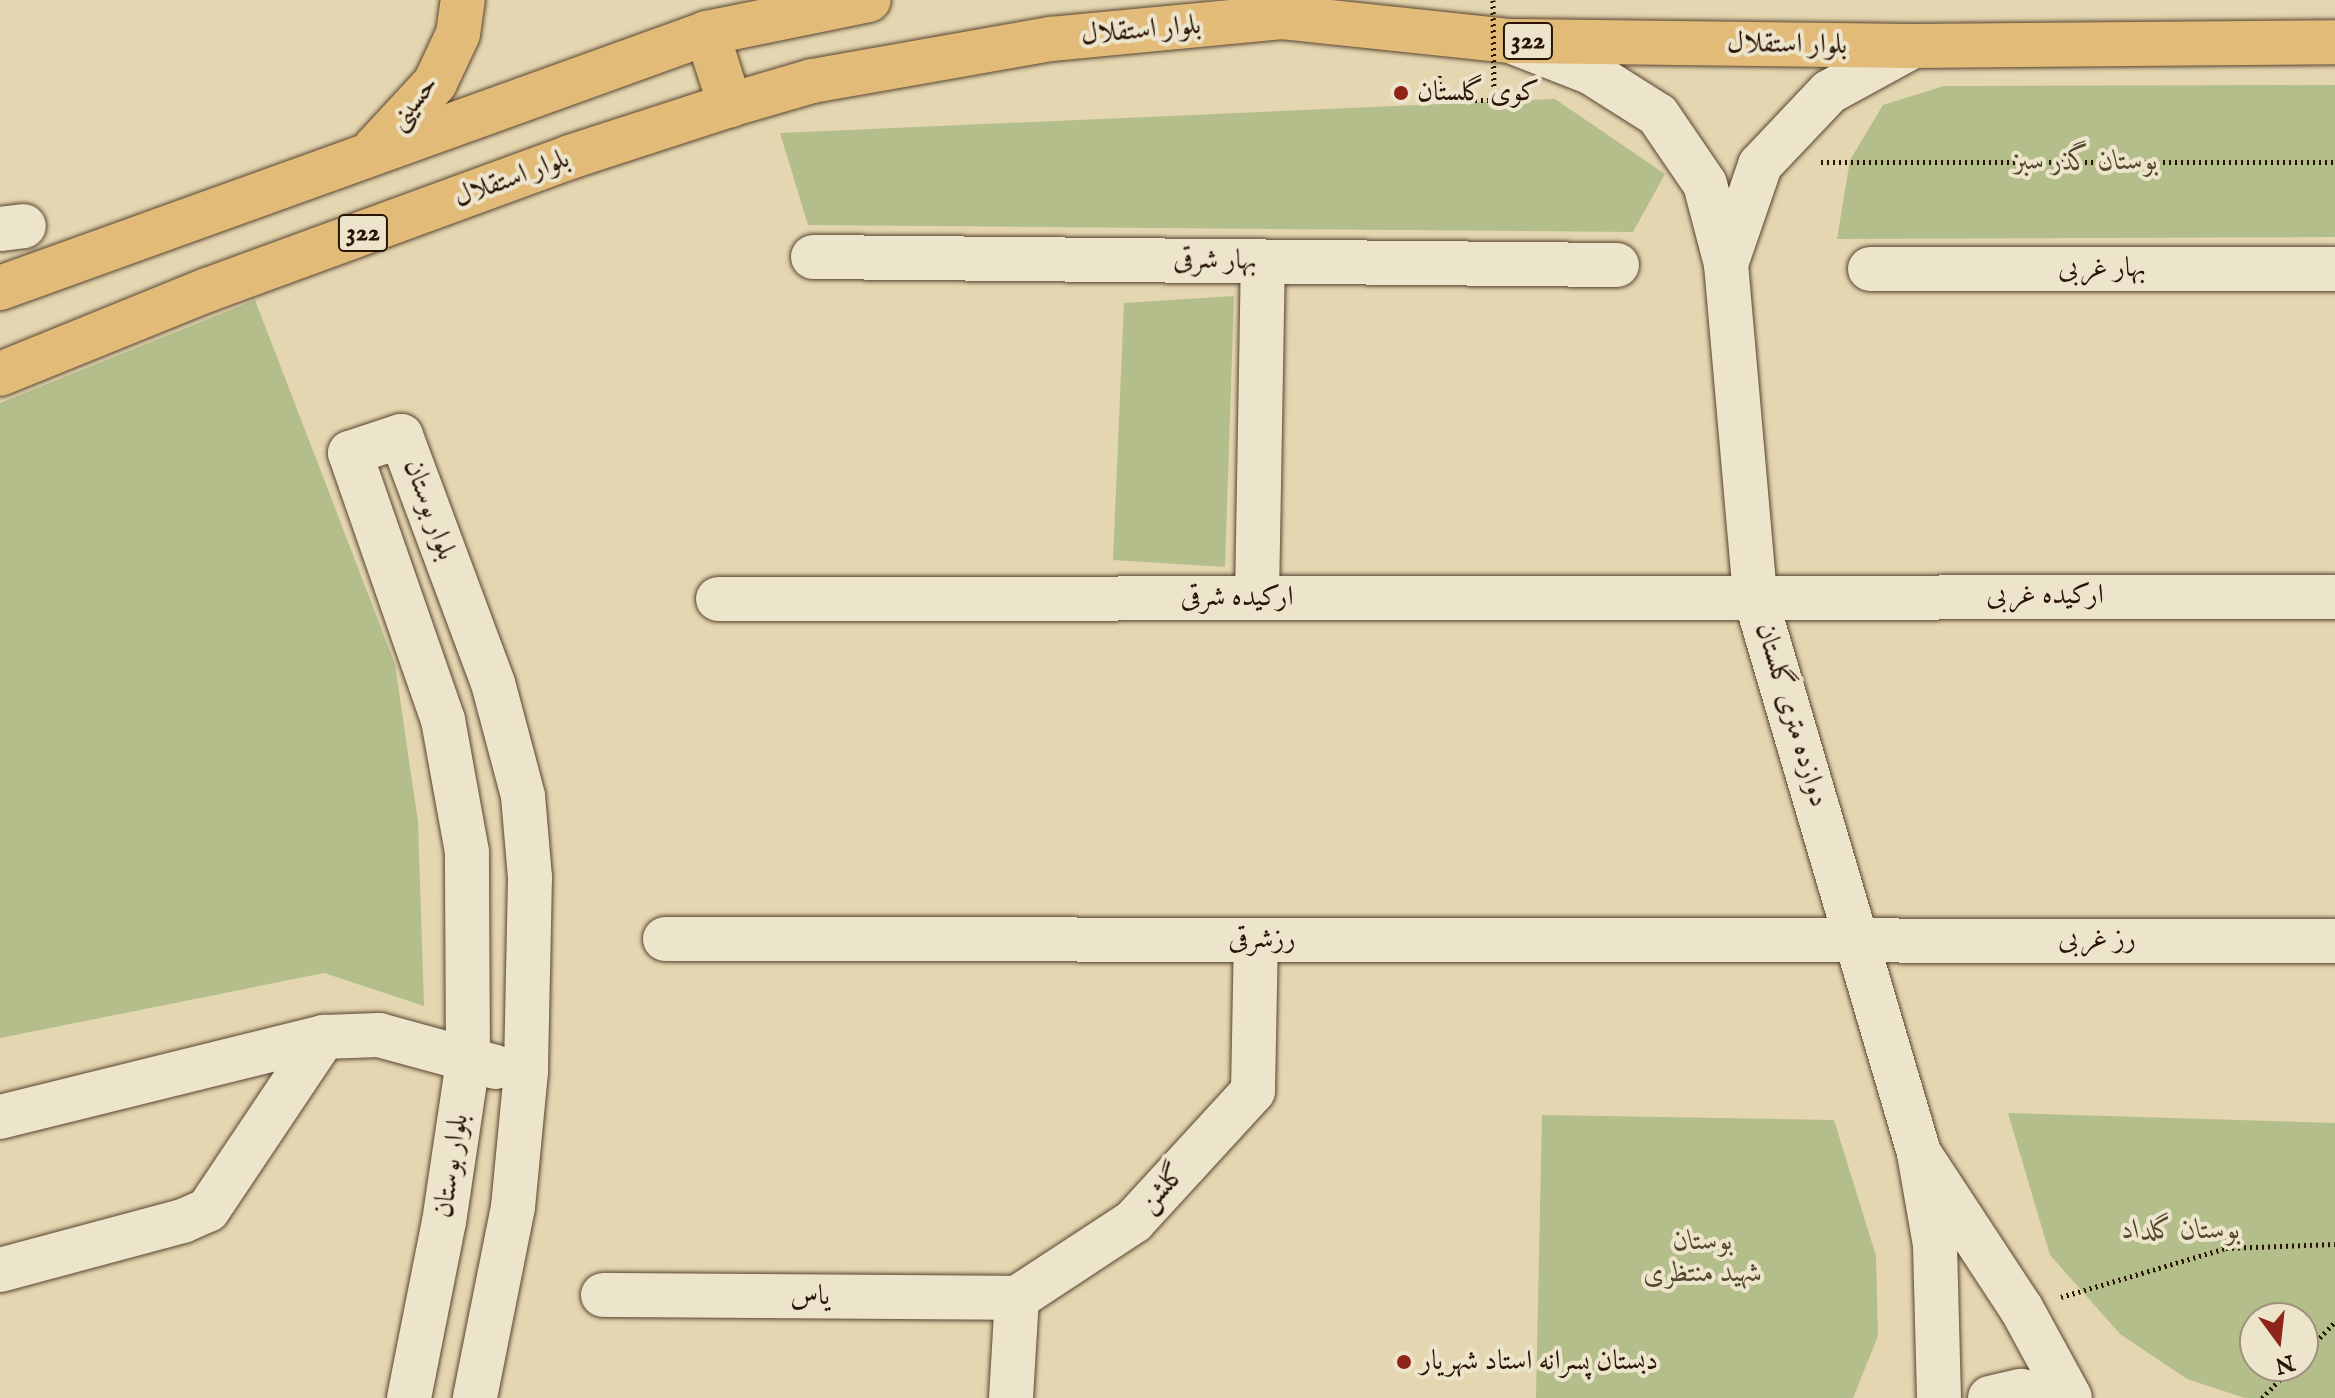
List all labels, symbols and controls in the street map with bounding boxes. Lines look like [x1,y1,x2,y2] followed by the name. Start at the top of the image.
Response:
[1080,9,1202,53] street label: بلوار استقلال
[1502,19,1554,63] road number: 322
[1727,27,1847,63] street label: بلوار استقلال
[381,69,447,137] street label: حسینی
[1417,76,1540,110] place label: کوی گلستان
[1392,84,1410,102] marker: کوی گلستان
[450,143,574,215] street label: بلوار استقلال
[2014,145,2158,179] park label: بوستان گذر سبز
[337,211,389,255] road number: 322
[1173,243,1257,279] street label: بهار شرقی
[2058,252,2146,286] street label: بهار غربی
[395,455,463,565] street label: بلوار بوستان
[1986,579,2104,613] street label: ارکیده غربی
[1180,581,1294,615] street label: ارکیده شرقی
[1747,619,1835,811] street label: دوازده متری گلستان
[1228,923,1296,957] street label: رزشرقی
[2058,923,2136,957] street label: رز غربی
[427,1112,477,1220] street label: بلوار بوستان
[1132,1157,1194,1221] street label: گلشن
[2121,1214,2241,1248] park label: بوستان گلداد
[1643,1225,1763,1291] park label: بوستان شهید منتظری
[790,1280,830,1314] street label: یاس
[2239,1302,2319,1382] north arrow
[1420,1345,1658,1379] place label: دبستان پسرانه استاد شهريار
[2272,1347,2298,1379] text: N
[1395,1353,1413,1371] marker: دبستان پسرانه استاد شهريار

